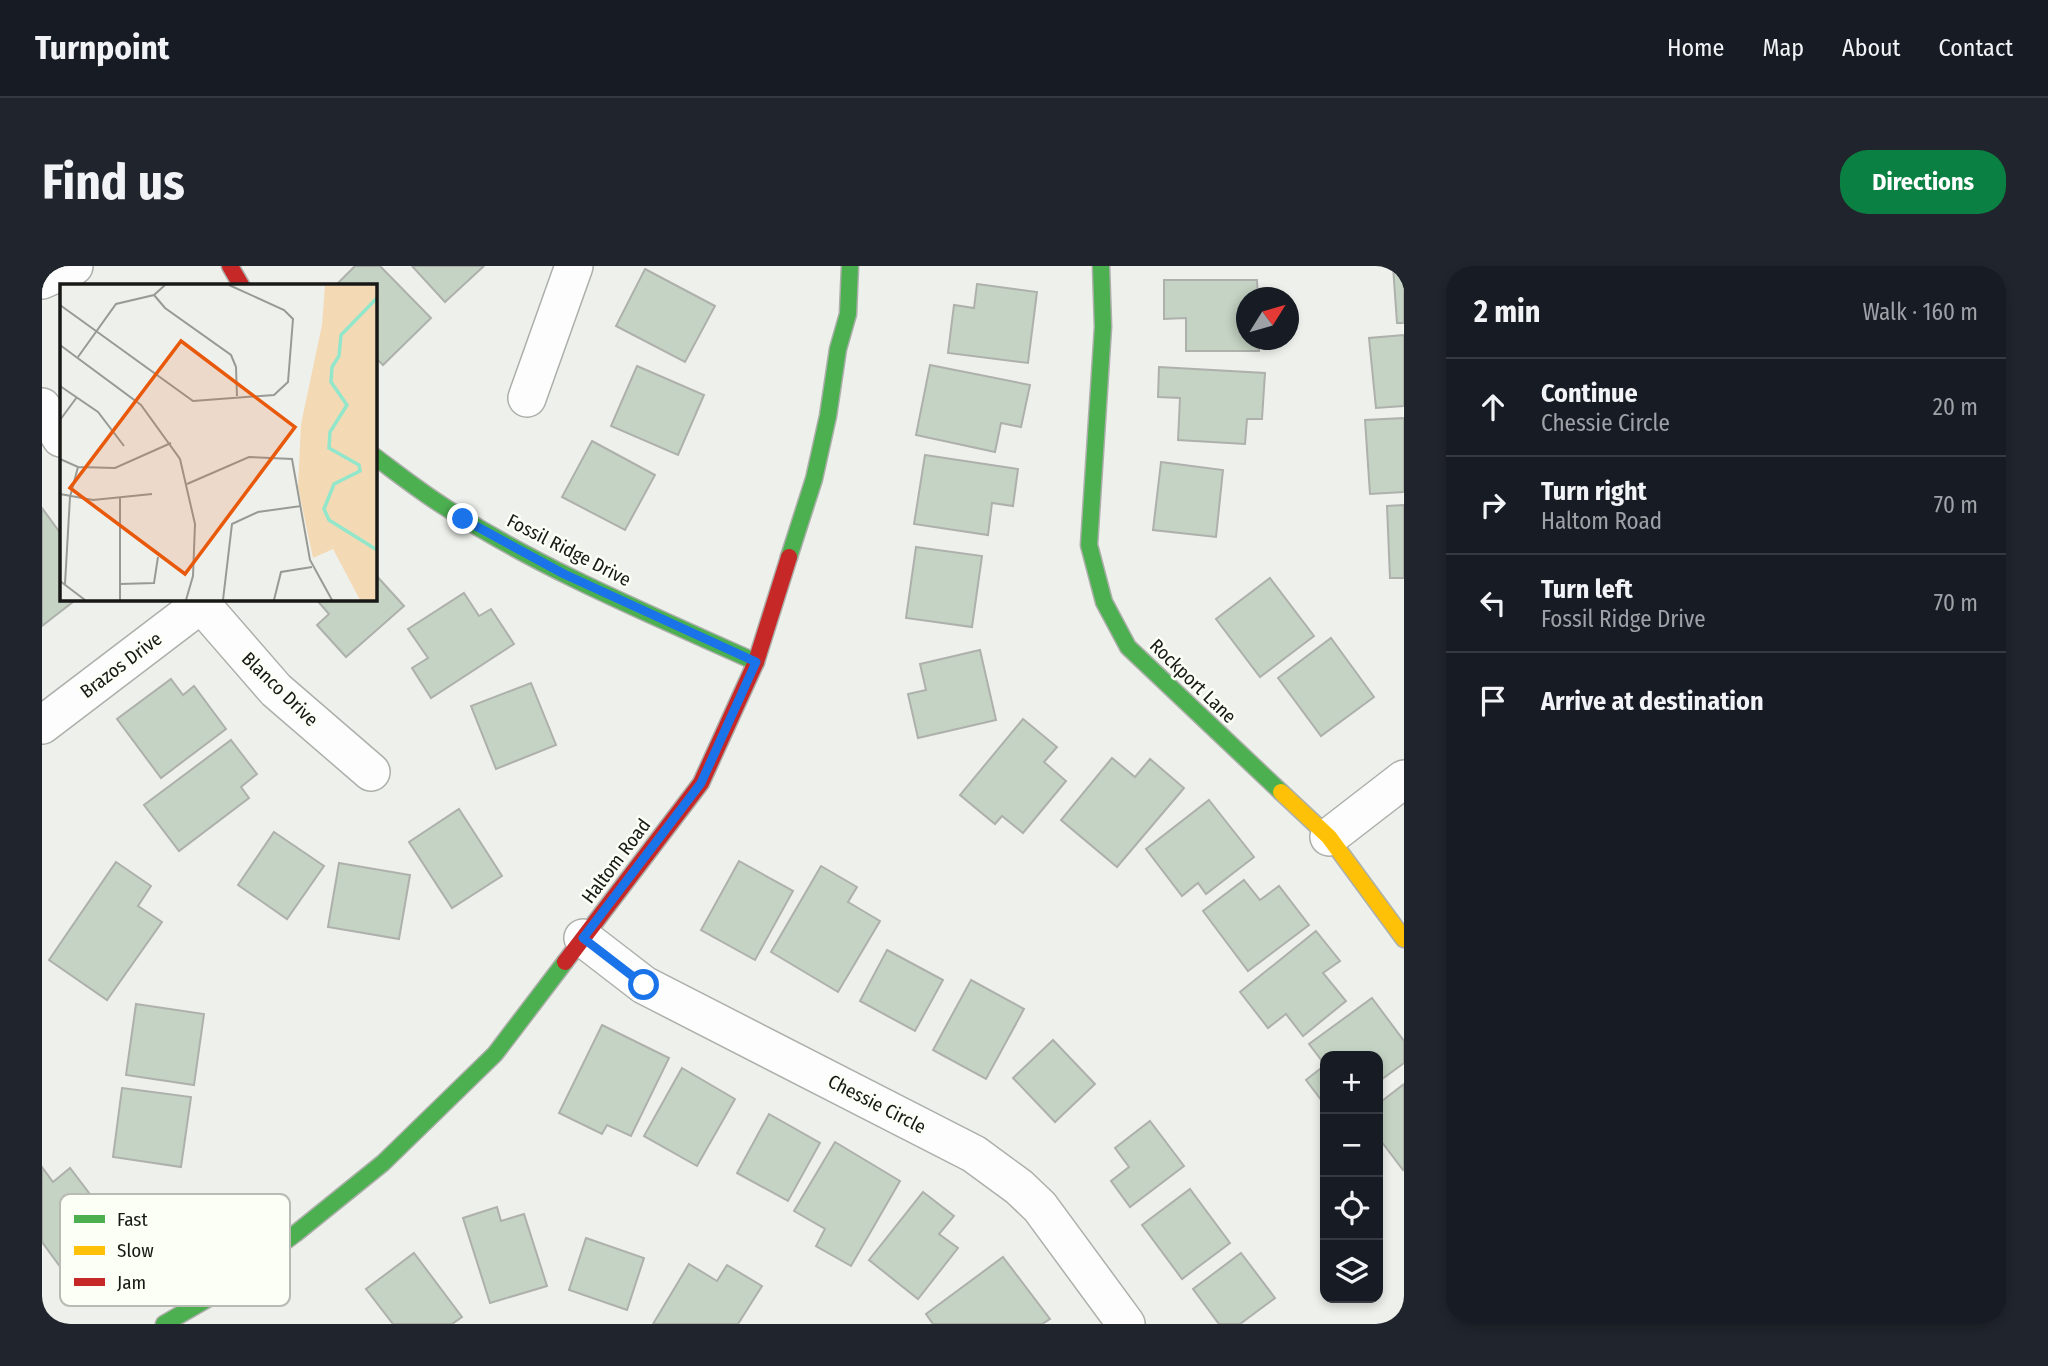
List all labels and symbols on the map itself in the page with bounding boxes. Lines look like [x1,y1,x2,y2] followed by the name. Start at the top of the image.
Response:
[60,284,376,600] inset map
[1236,287,1299,350] north arrow
[447,503,478,534] route end
[503,509,635,591] street label: Fossil Ridge Drive
[76,627,166,703] street label: Brazos Drive
[1145,634,1241,728] street label: Rockport Lane
[237,647,323,731] street label: Blanco Drive
[577,814,655,908] street label: Haltom Road
[628,969,659,1000] route start
[824,1070,930,1138] street label: Chessie Circle
[60,1194,290,1306] legend
[117,1208,148,1231] text: Fast
[117,1239,154,1262] text: Slow
[117,1271,146,1294] text: Jam

